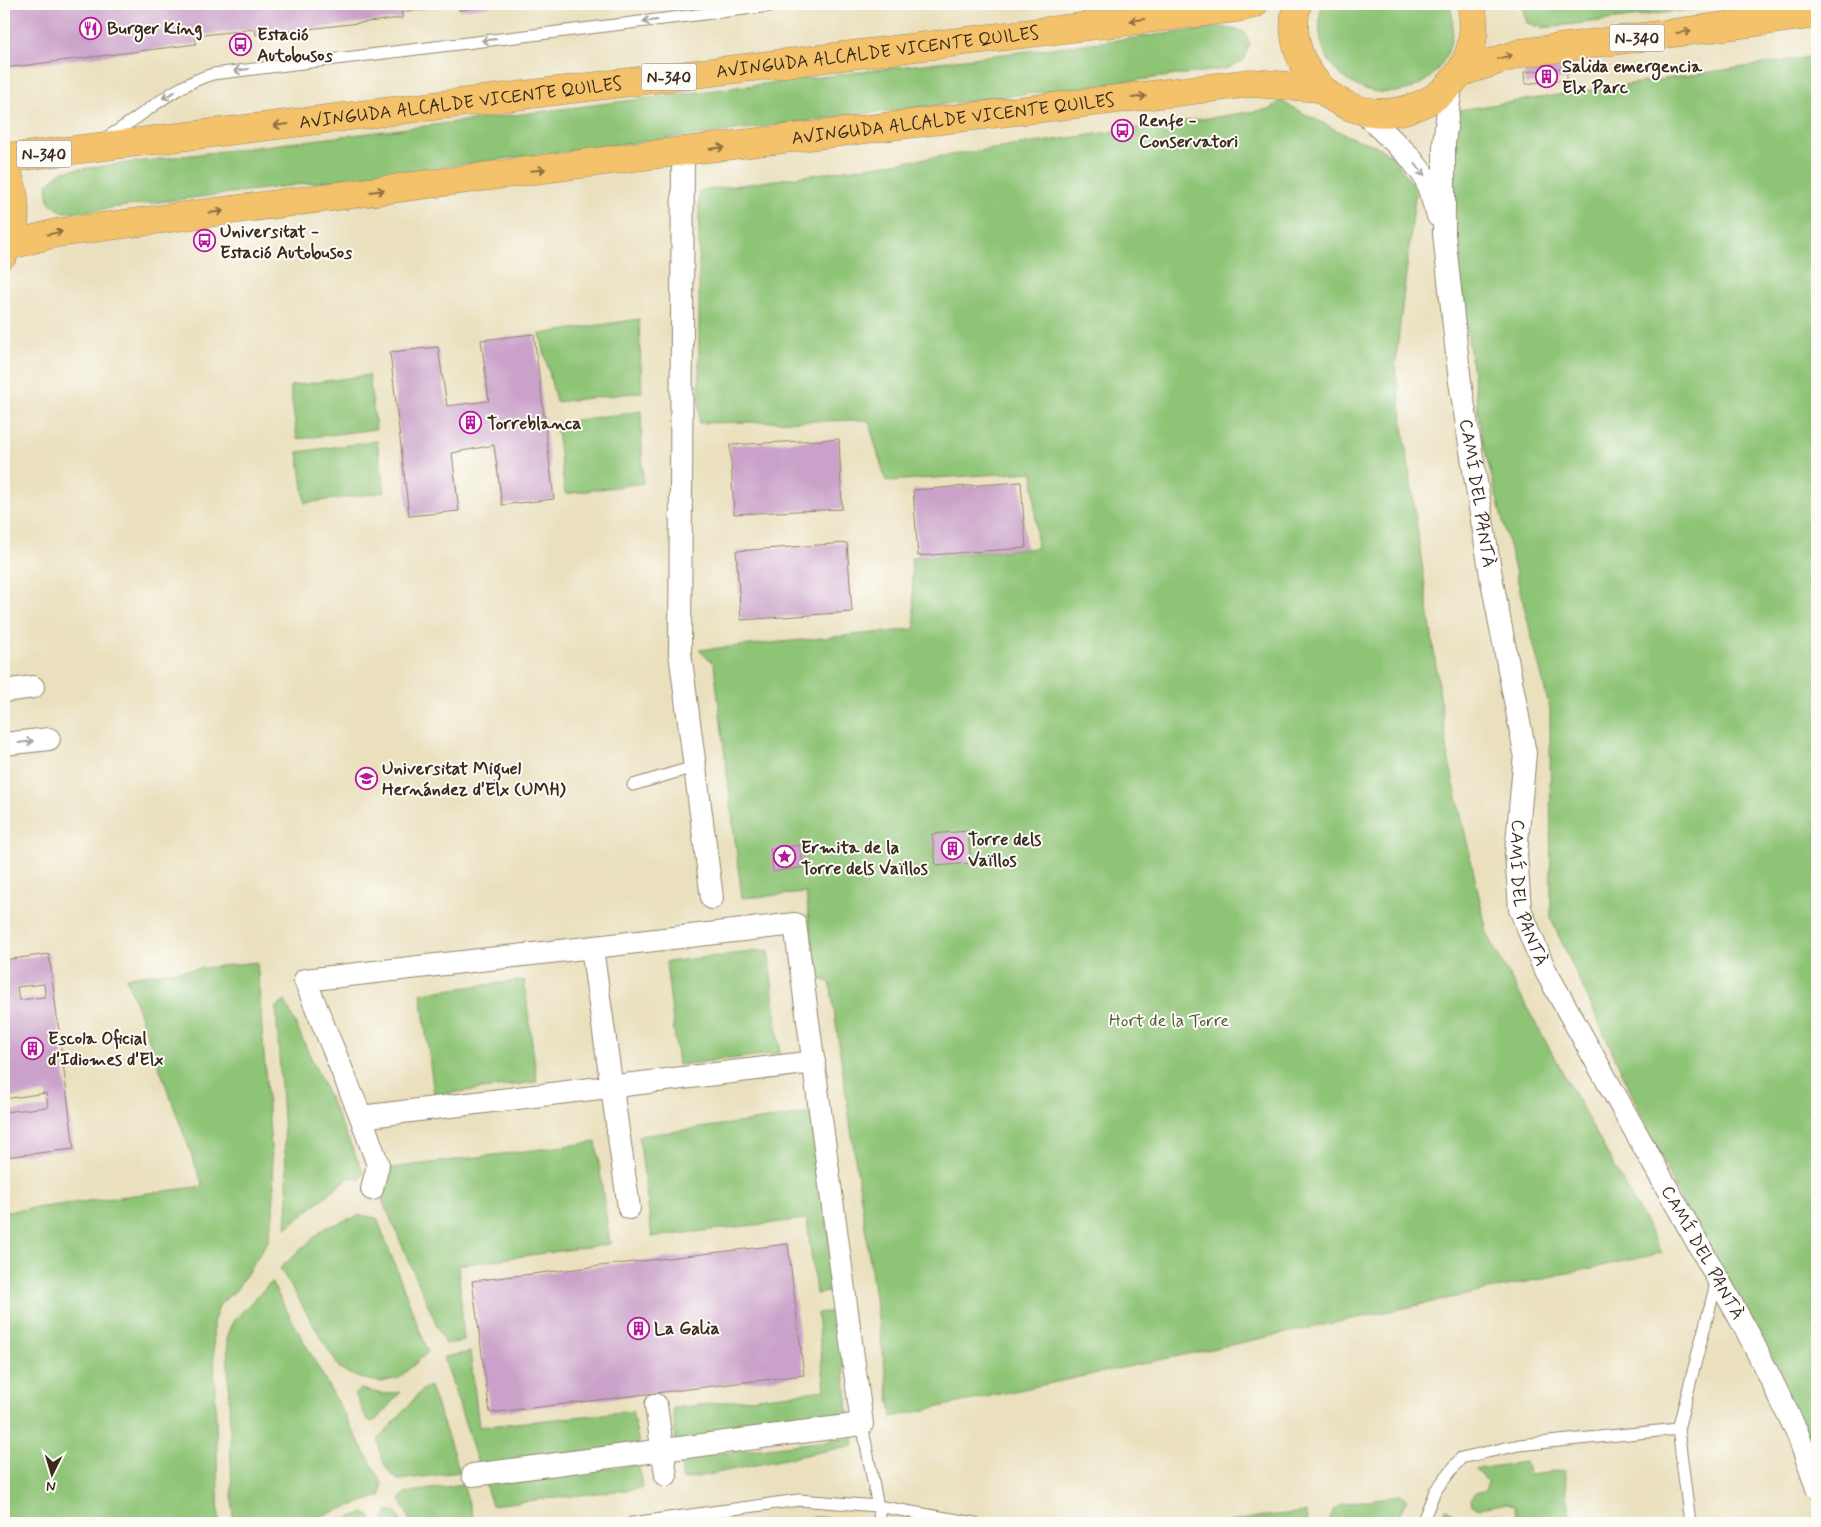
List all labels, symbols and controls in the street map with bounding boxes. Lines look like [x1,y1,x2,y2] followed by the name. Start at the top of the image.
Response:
[1129,15,1145,25] one-way arrow
[79,16,103,40] restaurant icon: Burger King
[643,16,659,26] one-way arrow
[107,17,202,43] place label: Burger King
[715,21,1040,84] street label: AVINGUDA ALCALDE VICENTE QUILES
[257,23,333,68] place label: Estació Autobusos
[1610,24,1664,52] road number: N-340
[1675,27,1691,37] one-way arrow
[229,32,253,56] bus stop icon: Estació Autobusos
[481,35,497,45] one-way arrow
[1497,52,1513,61] one-way arrow
[1562,55,1703,100] place label: Salida emergencia Elx Parc
[642,64,696,90] road number: N-340
[1534,64,1558,88] building icon: Salida emergencia Elx Parc
[233,66,249,76] one-way arrow
[298,72,624,135] street label: AVINGUDA ALCALDE VICENTE QUILES
[790,88,1116,151] street label: AVINGUDA ALCALDE VICENTE QUILES
[161,90,176,100] one-way arrow
[1131,92,1147,102] one-way arrow
[1139,109,1238,154] place label: Renfe - Conservatori
[1111,118,1135,142] bus stop icon: Renfe - Conservatori
[273,120,289,130] one-way arrow
[17,140,72,168] road number: N-340
[709,142,725,152] one-way arrow
[1414,163,1425,176] one-way arrow
[530,165,546,175] one-way arrow
[369,186,385,196] one-way arrow
[208,207,224,217] one-way arrow
[220,220,352,265] place label: Universitat - Estació Autobusos
[47,228,63,237] one-way arrow
[192,229,216,253] bus stop icon: Universitat - Estació Autobusos
[459,411,483,435] building icon: Torreblanca
[487,412,581,436] place label: Torreblanca
[1453,417,1501,570] street label: CAMÍ DEL PANTÀ
[18,737,34,747] one-way arrow
[382,757,566,802] place label: Universitat Miguel Hernández d'Elx (UMH)
[354,766,378,790] school or university icon: Universitat Miguel Hernández d'Elx (UMH)
[1502,818,1553,970] street label: CAMÍ DEL PANTÀ
[968,828,1041,873] place label: Torre dels Vaïllos
[801,836,928,881] place label: Ermita de la Torre dels Vaïllos
[940,837,964,861] building icon: Torre dels Vaïllos
[773,845,797,869] place icon: Ermita de la Torre dels Vaïllos
[1109,1009,1229,1033] park label: Hort de la Torre
[48,1027,163,1072] place label: Escola Oficial d'Idiomes d'Elx
[20,1036,44,1060] building icon: Escola Oficial d'Idiomes d'Elx
[1655,1181,1749,1324] street label: CAMÍ DEL PANTÀ
[626,1316,650,1340] building icon: La Galia
[654,1317,720,1341] place label: La Galia
[28,1450,78,1500] north arrow
[46,1477,56,1495] text: N

